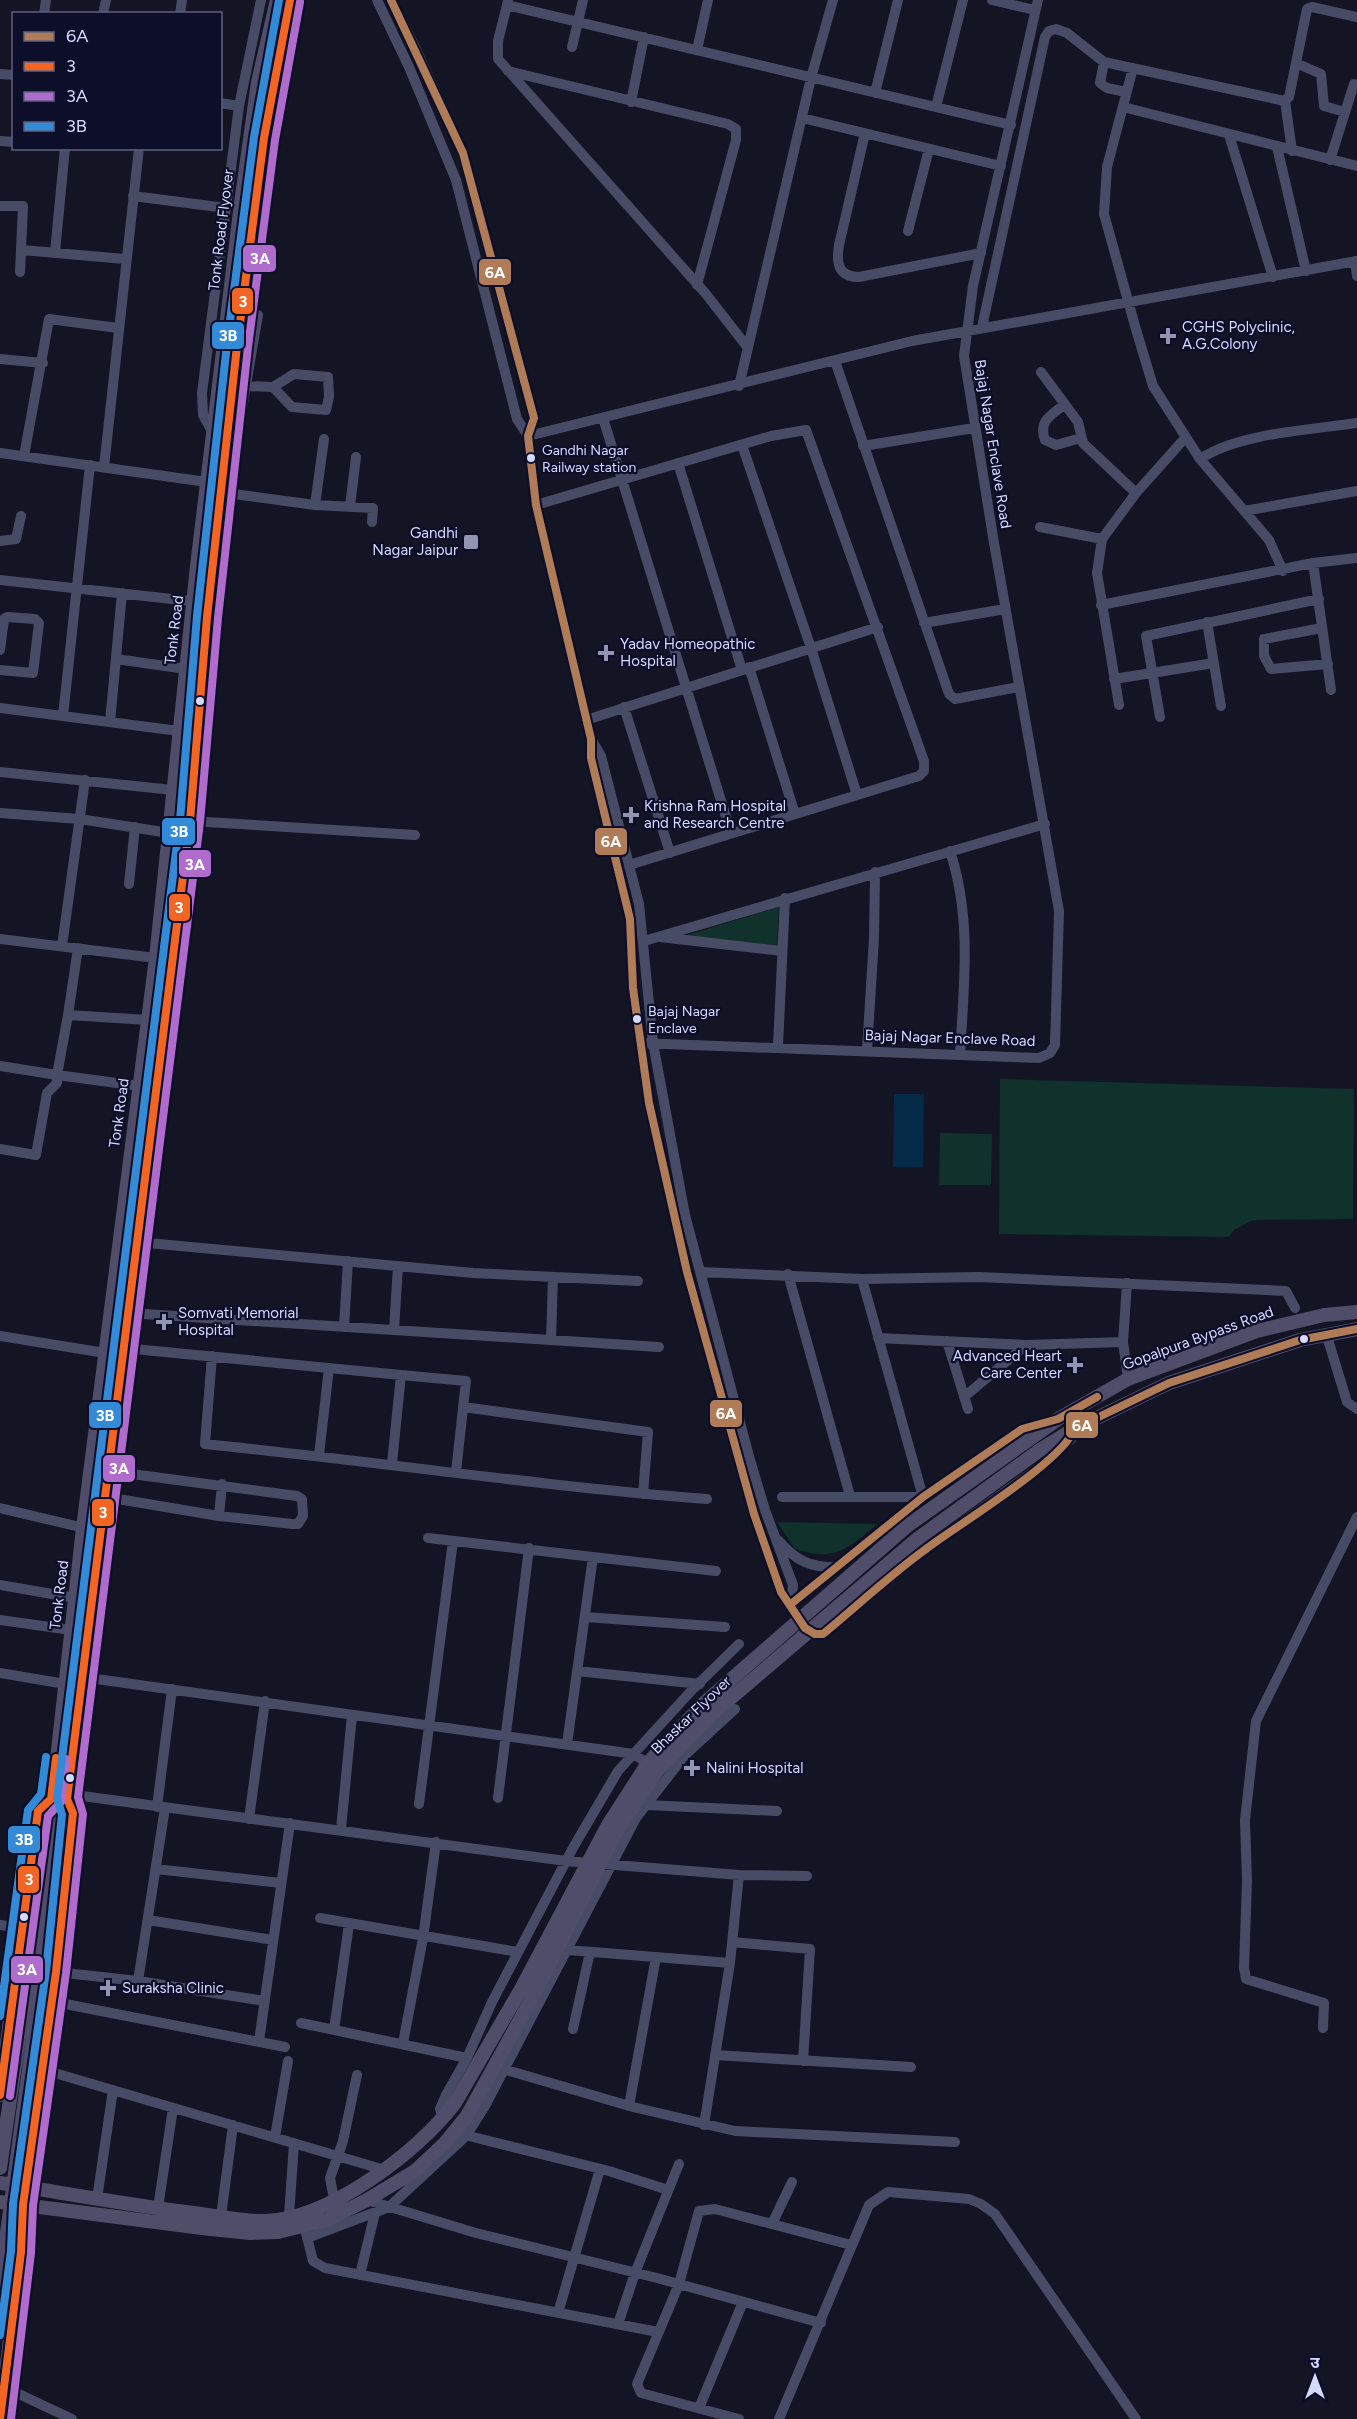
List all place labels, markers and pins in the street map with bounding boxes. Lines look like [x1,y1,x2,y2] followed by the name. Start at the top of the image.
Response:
[1182,318,1295,353] place label: CGHS Polyclinic, A.G.Colony
[1159,327,1177,345] marker: CGHS Polyclinic, A.G.Colony
[542,442,636,476] place label: Gandhi Nagar Railway station
[525,452,537,464] marker: Gandhi Nagar Railway station
[372,524,458,559] place label: Gandhi Nagar Jaipur
[462,533,480,551] marker: Gandhi Nagar Jaipur
[620,635,755,670] place label: Yadav Homeopathic Hospital
[597,644,615,662] marker: Yadav Homeopathic Hospital
[194,695,206,707] unlabelled marker
[644,797,786,832] place label: Krishna Ram Hospital and Research Centre
[622,806,640,824] marker: Krishna Ram Hospital and Research Centre
[648,1003,720,1037] place label: Bajaj Nagar Enclave
[631,1013,643,1025] marker: Bajaj Nagar Enclave
[178,1304,299,1339] place label: Somvati Memorial Hospital
[155,1313,173,1331] marker: Somvati Memorial Hospital
[1298,1333,1310,1345] unlabelled marker
[953,1347,1062,1382] place label: Advanced Heart Care Center
[1066,1356,1084,1374] marker: Advanced Heart Care Center
[683,1759,701,1777] marker: Nalini Hospital
[706,1759,803,1777] place label: Nalini Hospital
[64,1772,76,1784] unlabelled marker
[18,1911,30,1923] unlabelled marker
[99,1979,117,1997] marker: Suraksha Clinic
[122,1979,224,1997] place label: Suraksha Clinic

